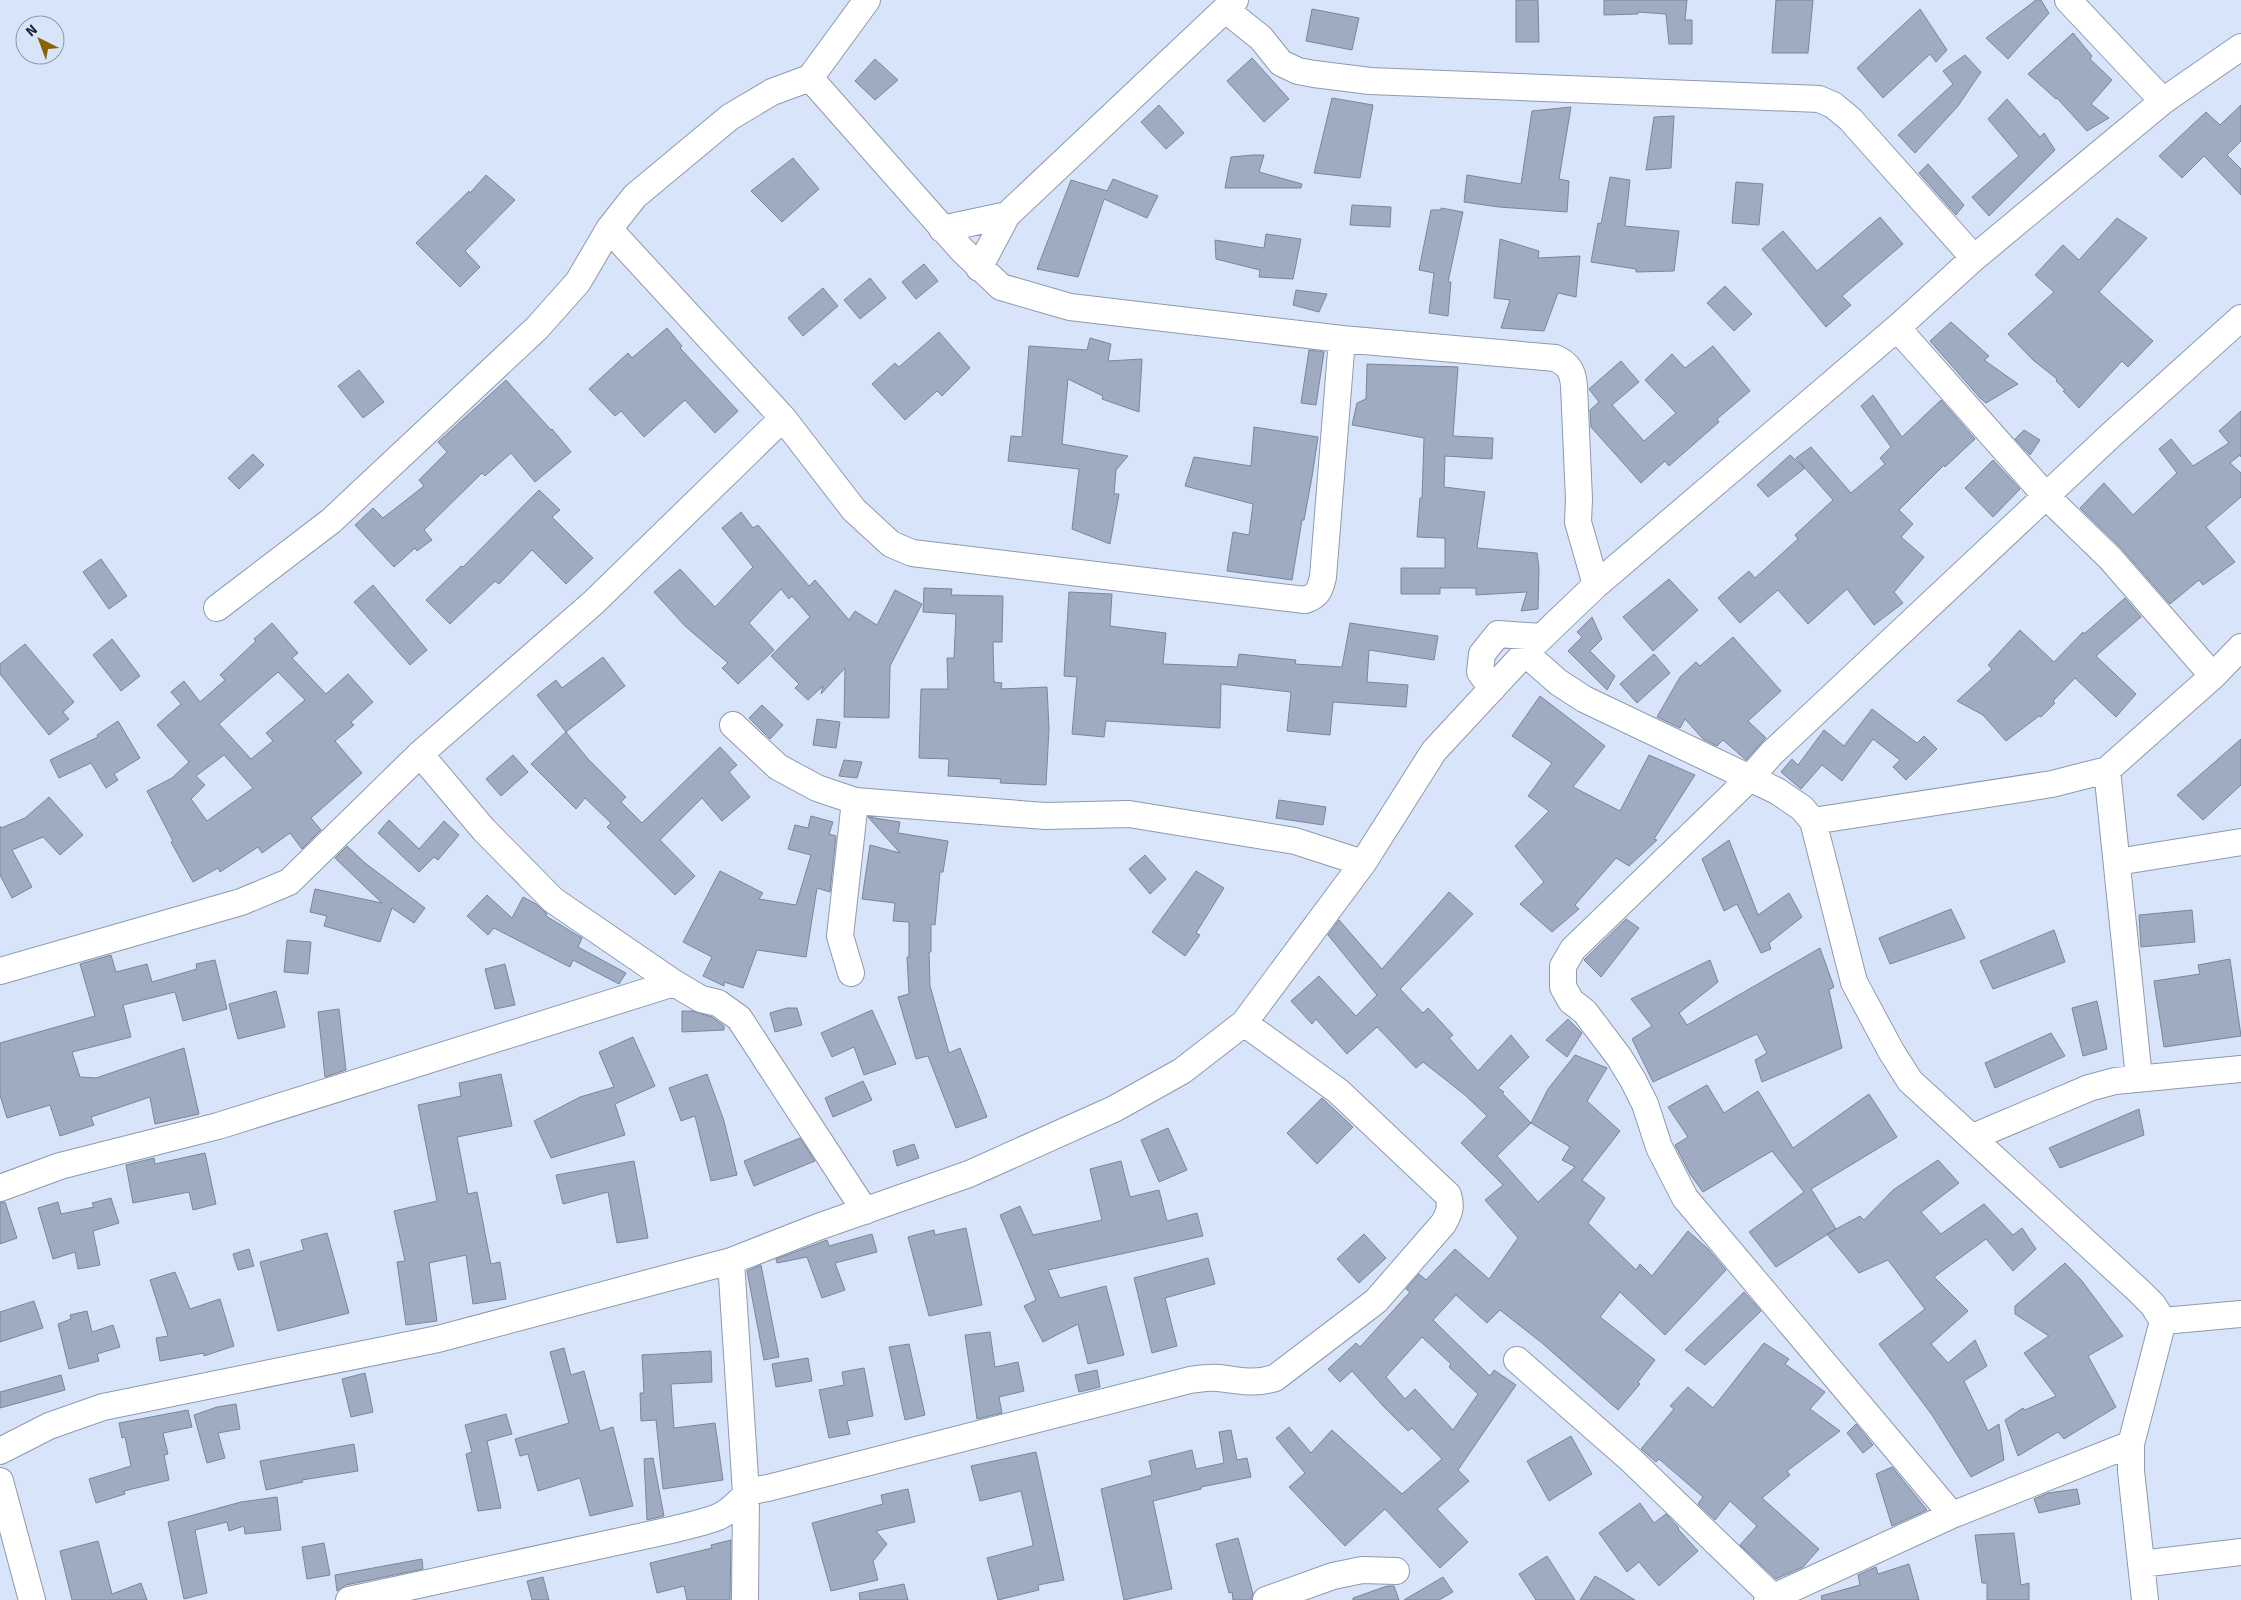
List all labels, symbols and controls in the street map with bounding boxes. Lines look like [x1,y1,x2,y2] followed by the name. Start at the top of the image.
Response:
[15,15,65,65] north arrow
[22,21,41,40] text: N

